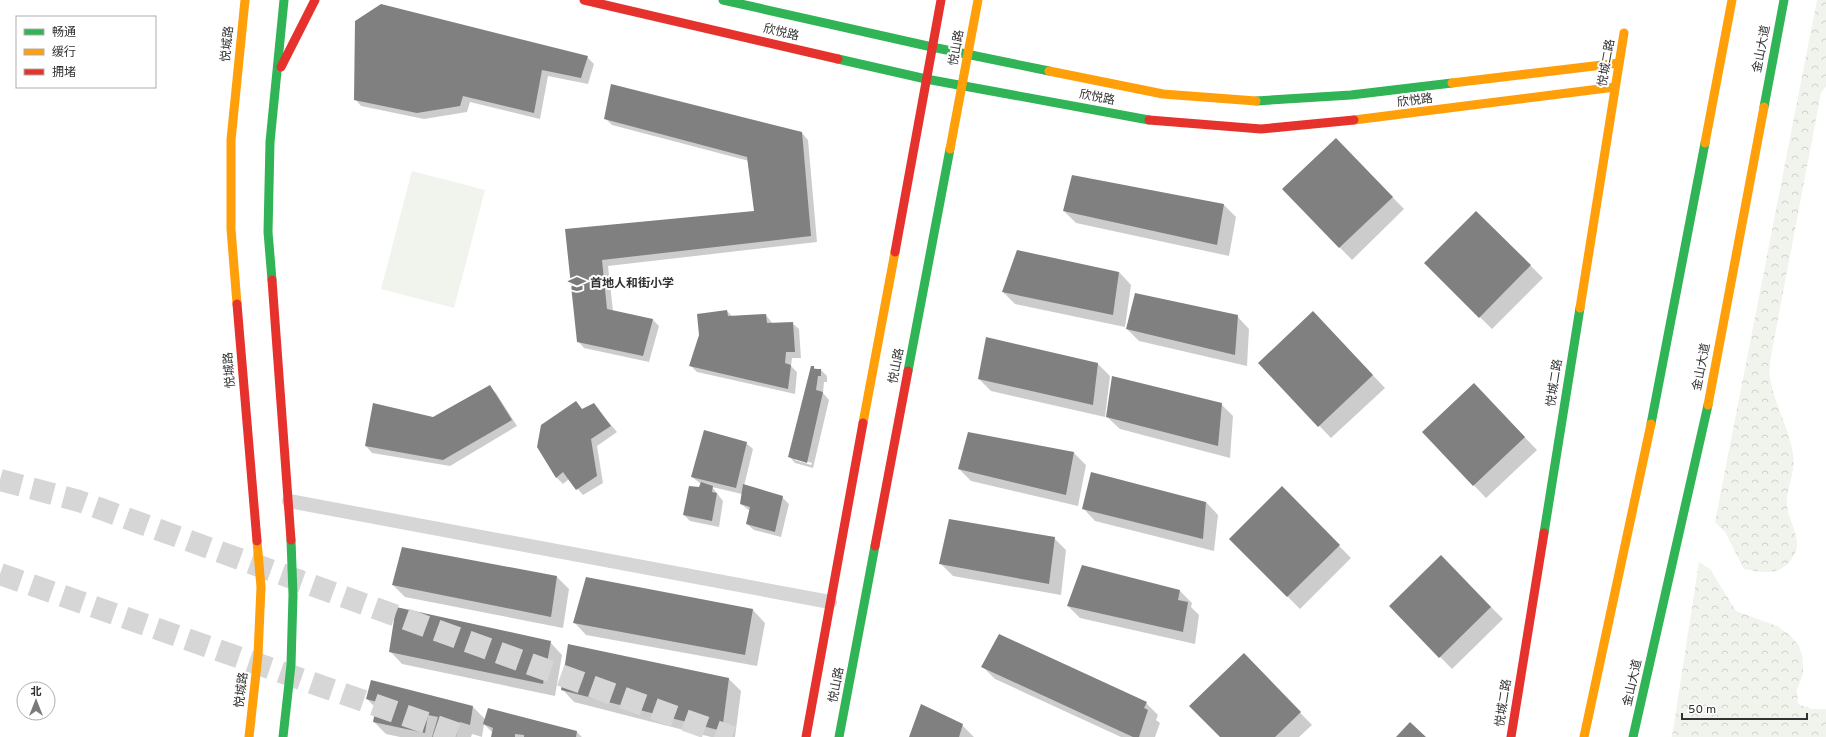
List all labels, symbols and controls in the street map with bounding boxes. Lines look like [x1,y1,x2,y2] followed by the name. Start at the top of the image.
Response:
[16,16,156,88] legend
[762,21,800,45] street label: 欣悦路
[1750,24,1774,74] street label: 金山大道
[52,25,76,41] text: 畅通
[218,25,238,63] street label: 悦城路
[946,29,968,67] street label: 悦山路
[1595,38,1619,88] street label: 悦城二路
[52,45,76,61] text: 缓行
[52,65,76,81] text: 拥堵
[1078,87,1116,109] street label: 欣悦路
[1396,91,1434,111] street label: 欣悦路
[567,274,587,294] school or university icon: 首地人和街小学
[590,276,674,292] place label: 首地人和街小学
[1690,342,1714,392] street label: 金山大道
[886,347,908,385] street label: 悦山路
[220,351,240,389] street label: 悦城路
[1543,358,1567,408] street label: 悦城二路
[1620,658,1646,708] street label: 金山大道
[826,666,848,704] street label: 悦山路
[232,671,252,709] street label: 悦城路
[1492,678,1516,728] street label: 悦城二路
[16,681,56,721] north arrow
[31,685,42,699] text: 北
[1682,695,1807,721] scale bar
[1688,702,1716,718] text: 50 m

